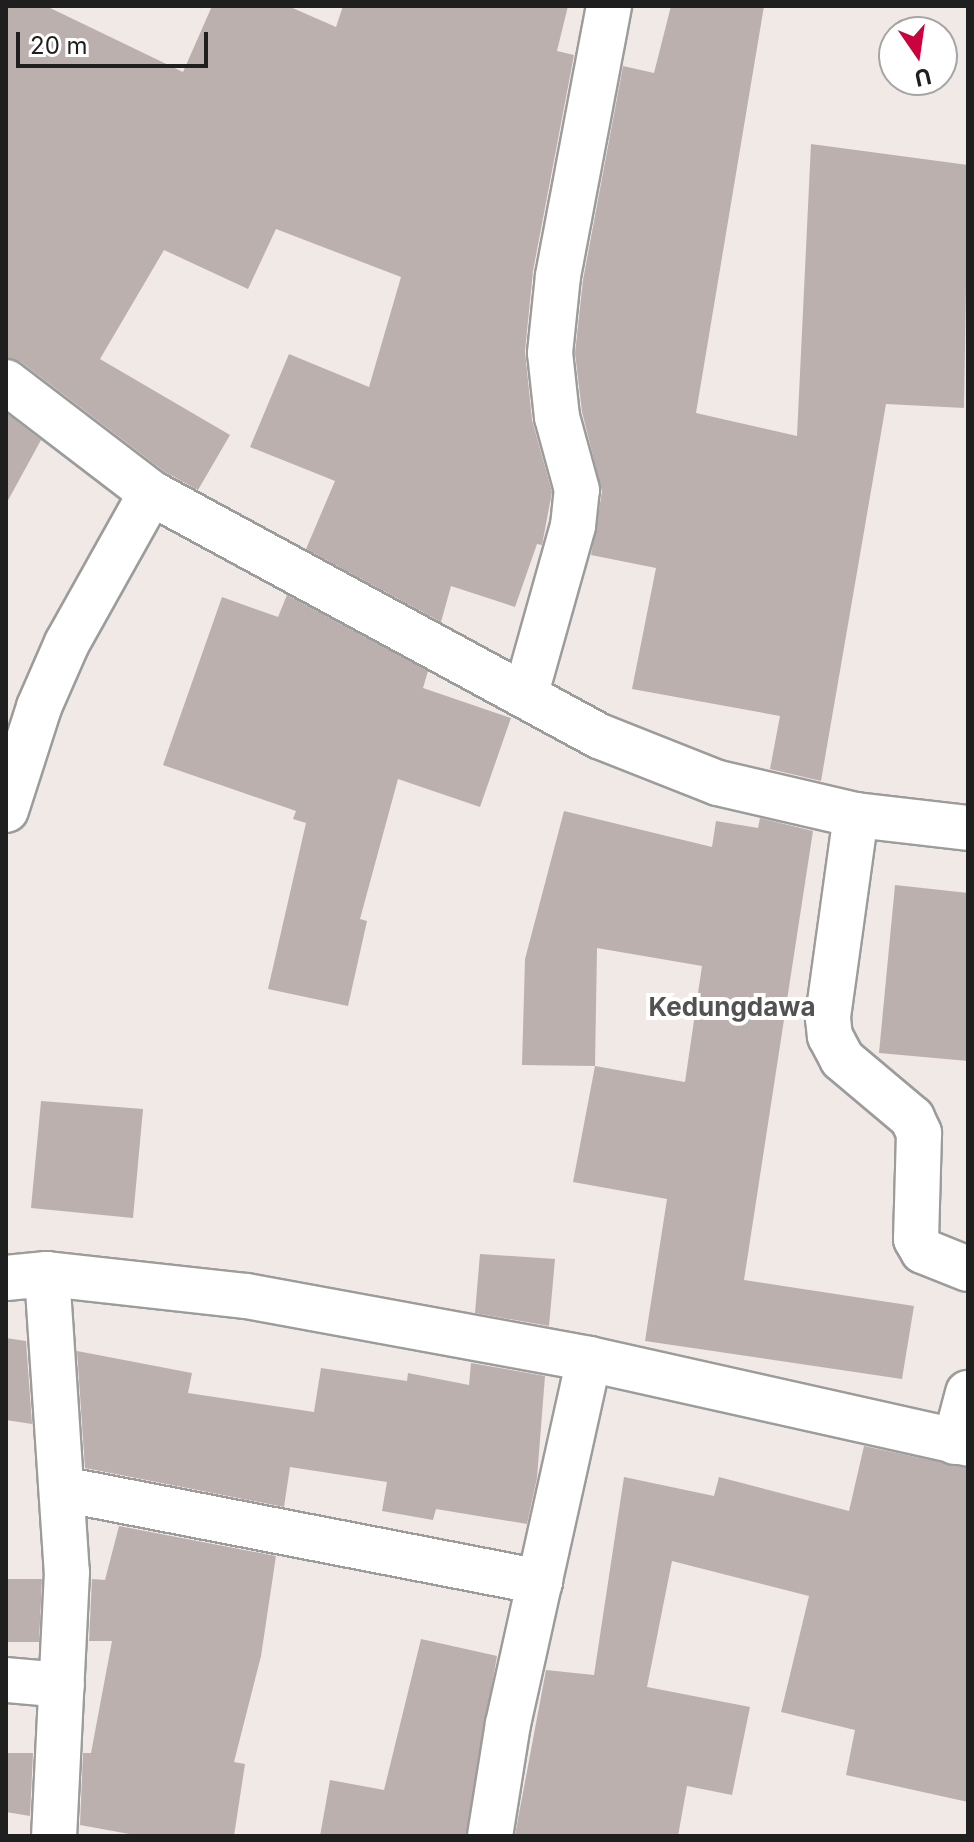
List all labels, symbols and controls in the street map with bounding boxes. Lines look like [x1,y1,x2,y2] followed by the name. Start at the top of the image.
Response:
[20,16,212,66] scale bar
[878,16,958,96] north arrow
[30,31,88,60] text: 20 m
[912,63,934,92] text: U
[649,991,815,1023] district label: Kedungdawa

